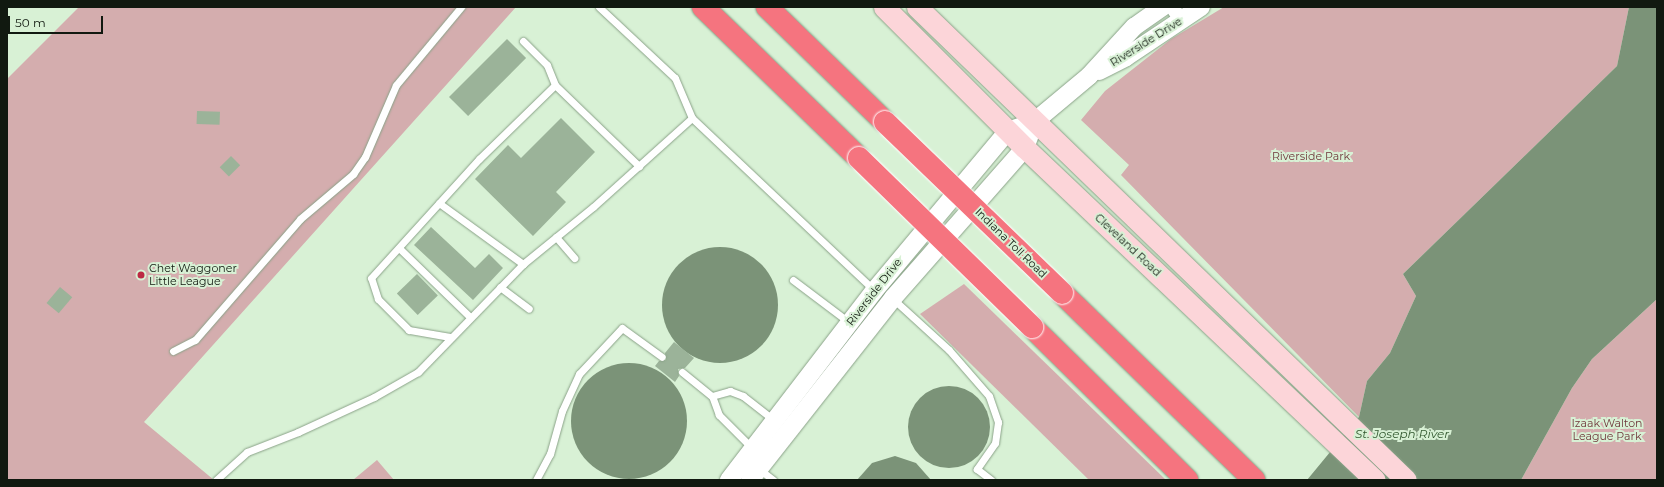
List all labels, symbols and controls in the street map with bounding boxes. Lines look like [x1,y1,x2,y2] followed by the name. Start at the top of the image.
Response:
[10,8,105,34] scale bar
[15,15,46,30] text: 50 m
[1108,15,1184,69] street label: Riverside Drive
[1272,149,1350,163] park label: Riverside Park
[972,205,1050,281] street label: Indiana Toll Road
[1092,211,1164,279] street label: Cleveland Road
[844,256,904,328] street label: Riverside Drive
[149,262,237,288] place label: Chet Waggoner Little League
[136,270,146,280] marker: Chet Waggoner Little League
[1572,417,1642,443] park label: Izaak Walton League Park
[1355,427,1449,441] water label: St. Joseph River

